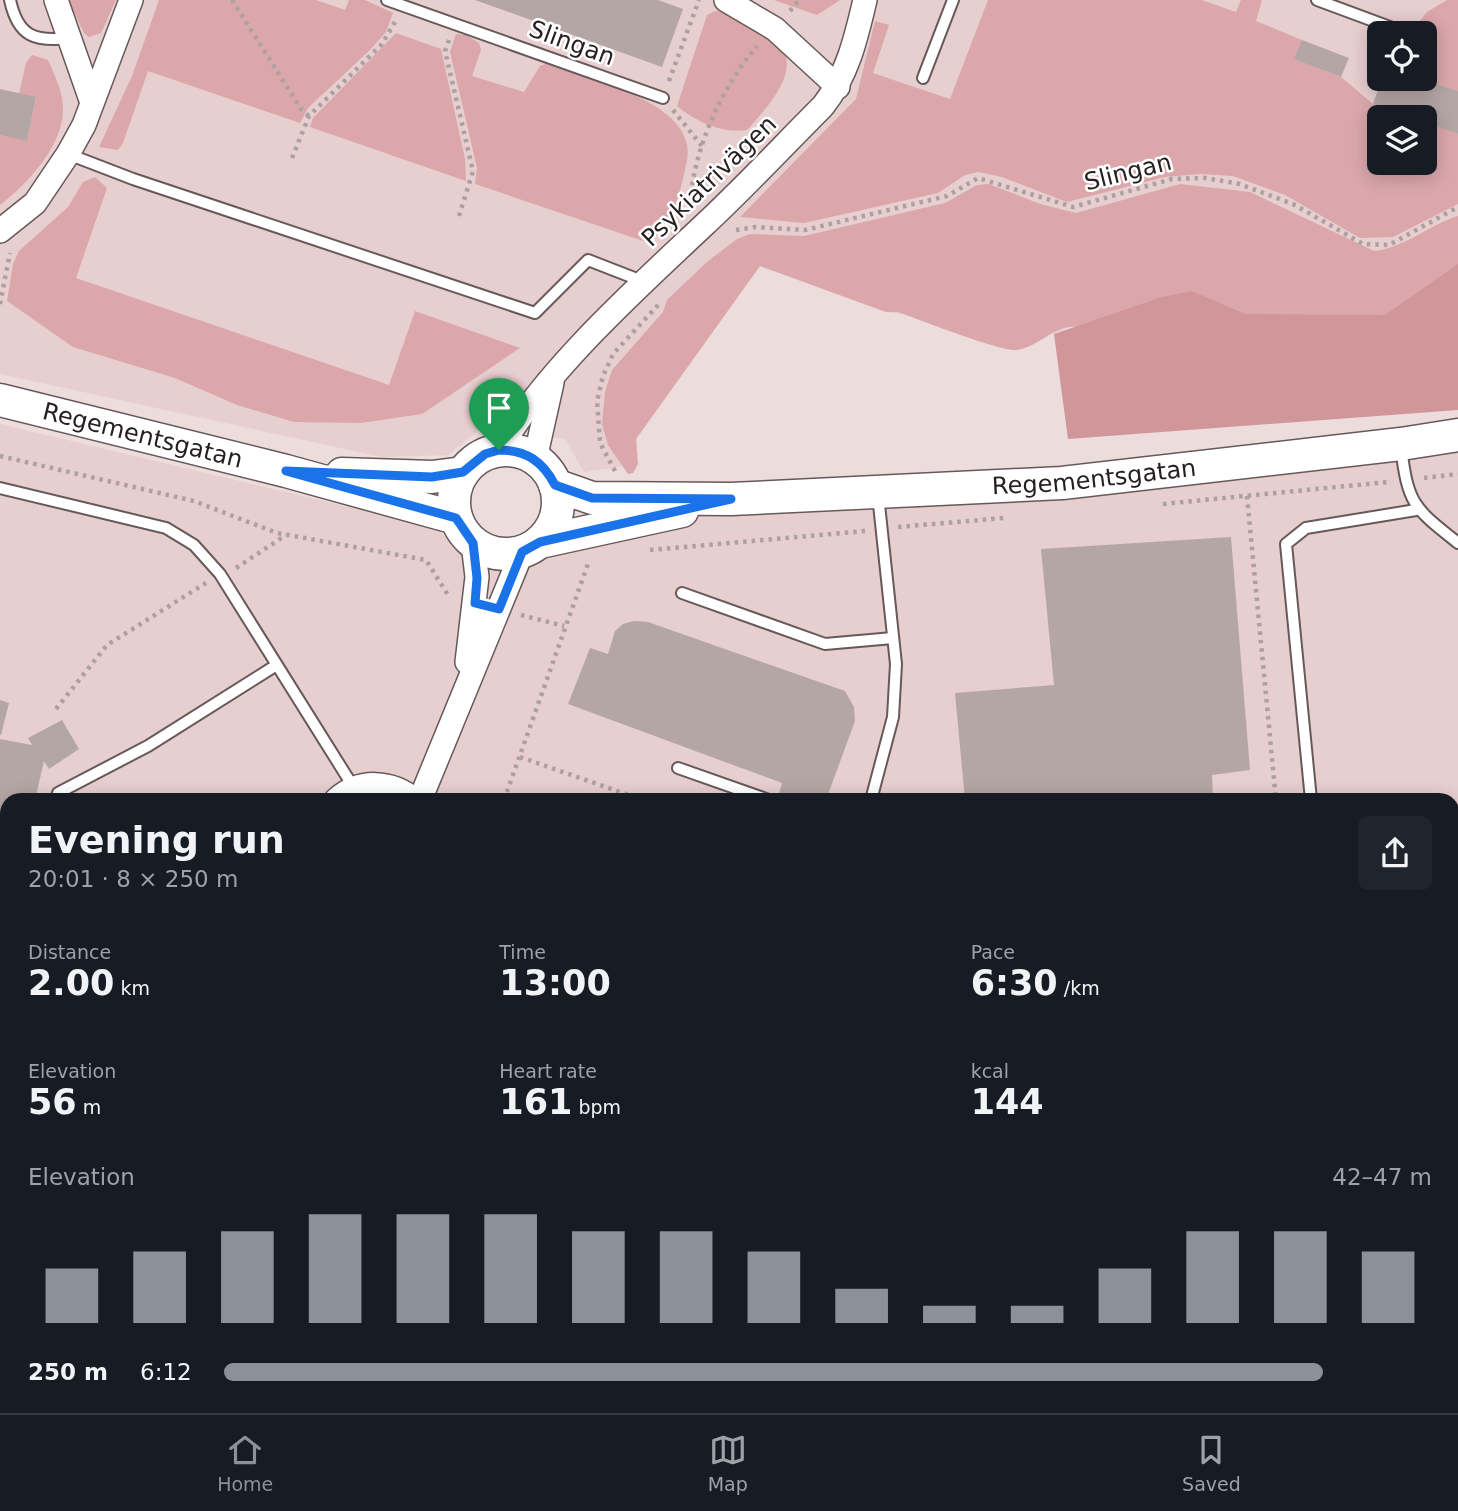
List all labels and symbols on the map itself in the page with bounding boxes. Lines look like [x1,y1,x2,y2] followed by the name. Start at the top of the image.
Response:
[525,15,619,71] street label: Slingan
[636,110,782,252] street label: Psykiatrivägen
[1081,148,1175,196] street label: Slingan
[469,378,529,450] pin
[40,397,246,474] street label: Regementsgatan
[991,454,1198,500] street label: Regementsgatan

